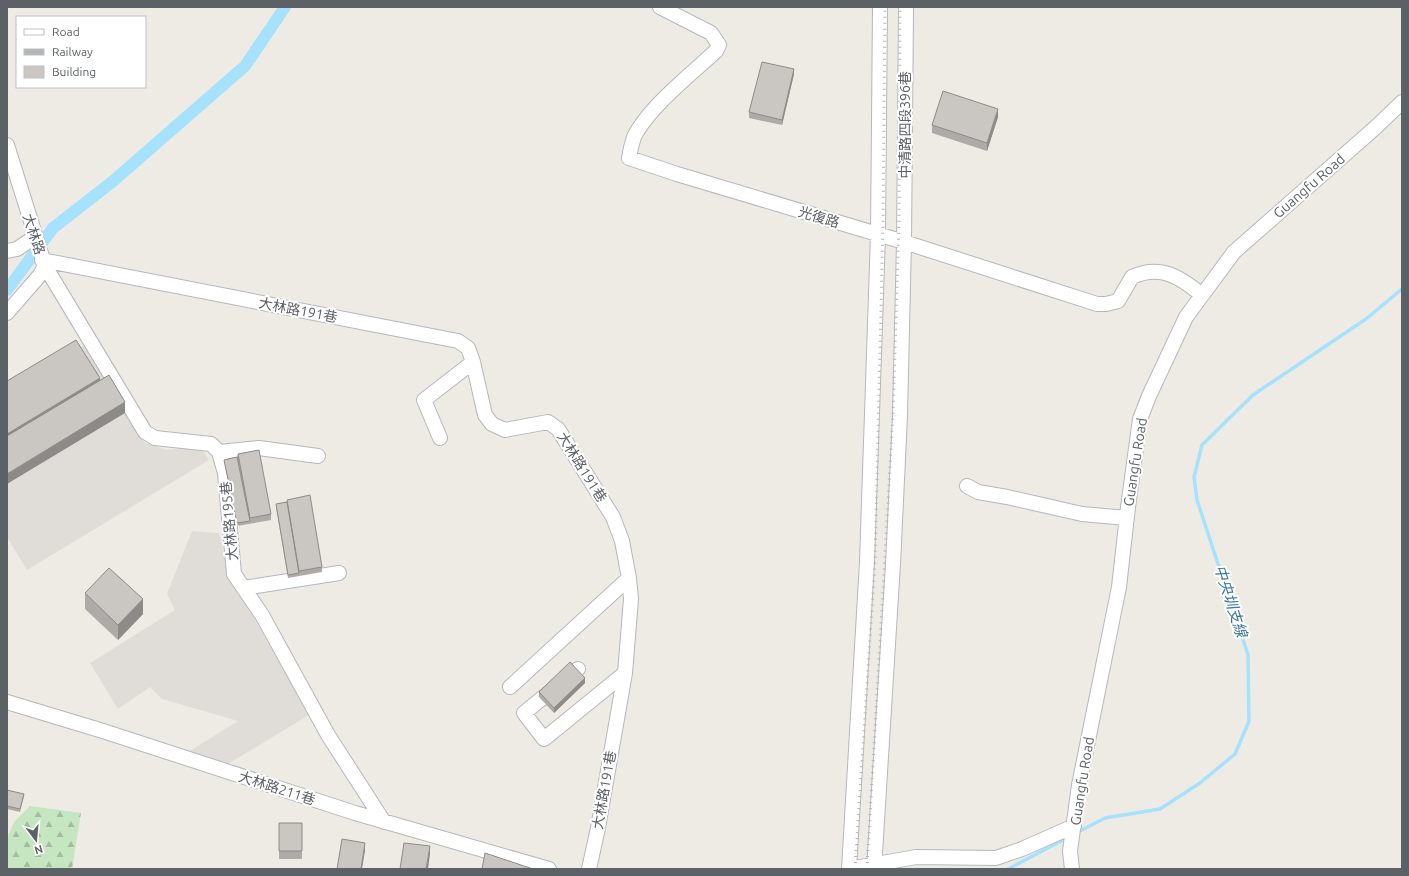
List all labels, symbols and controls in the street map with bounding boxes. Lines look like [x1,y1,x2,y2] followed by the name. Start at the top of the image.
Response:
[16,16,146,88] legend
[52,25,80,38] text: Road
[52,45,93,58] text: Railway
[52,65,96,78] text: Building
[897,71,913,179] street label: 中清路四段396巷
[1270,151,1348,221] street label: Guangfu Road
[797,203,841,231] street label: 光復路
[20,212,48,256] street label: 大林路
[257,295,339,325] street label: 大林路191巷
[1120,417,1150,507] street label: Guangfu Road
[554,429,610,505] street label: 大林路191巷
[218,481,240,561] street label: 大林路195巷
[1211,563,1251,641] water label: 中央圳支線
[1067,736,1097,826] street label: Guangfu Road
[589,749,619,831] street label: 大林路191巷
[237,768,317,808] street label: 大林路211巷
[16,820,56,860] north arrow
[33,843,44,857] text: N

